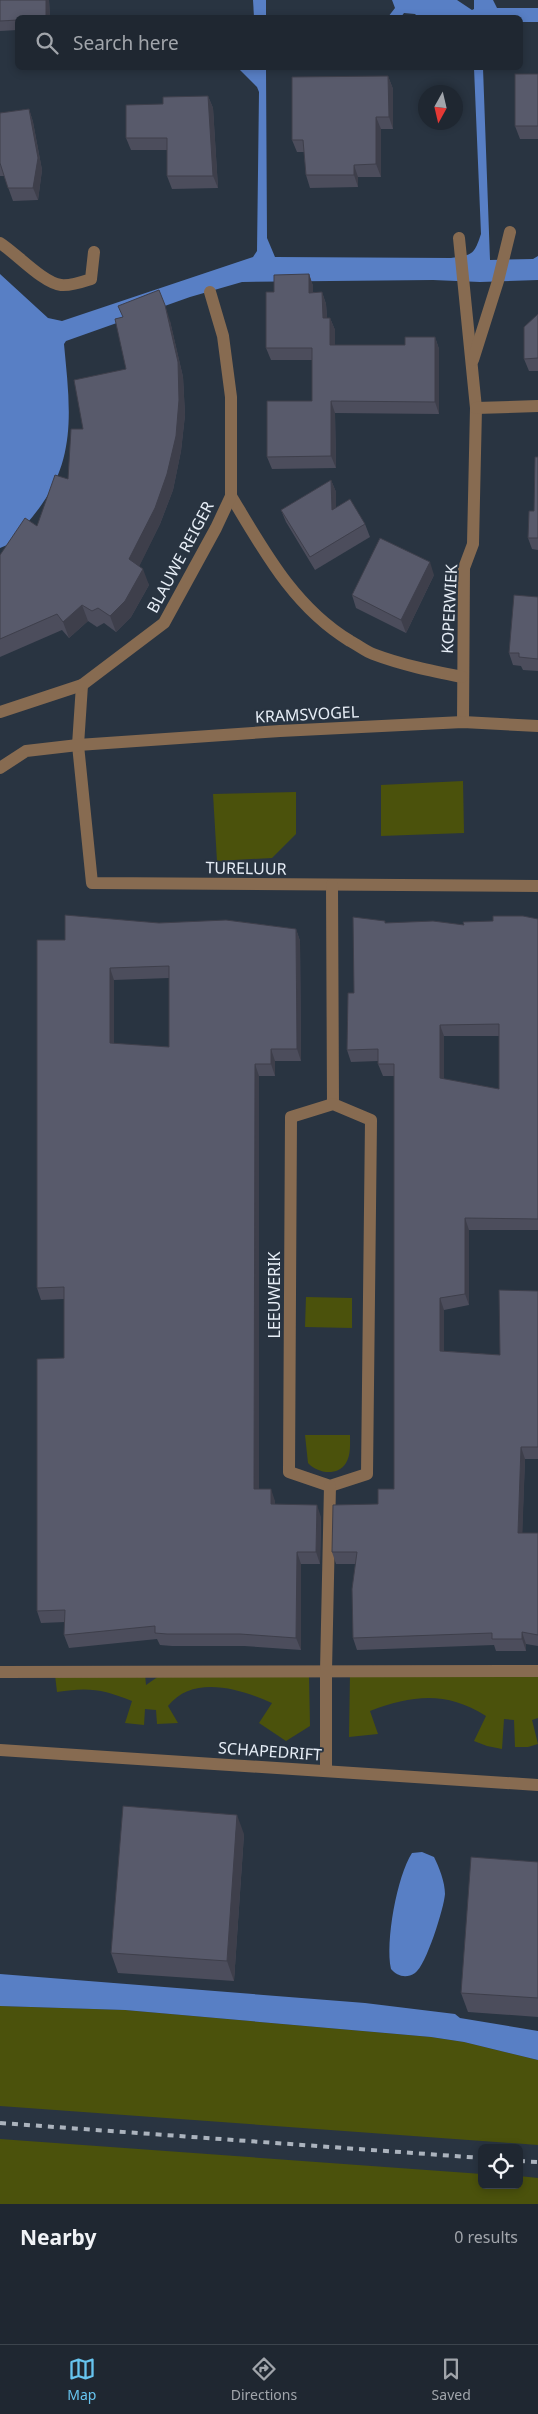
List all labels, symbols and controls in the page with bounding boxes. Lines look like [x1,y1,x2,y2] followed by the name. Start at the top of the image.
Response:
[15,15,523,70] search box
[33,29,61,57] icon: search
[73,30,179,56] text: Search here
[418,85,463,130] north arrow
[141,497,219,617] street label: BLAUWE REIGER
[436,564,462,654] street label: KOPERWIEK
[254,700,360,728] street label: KRAMSVOGEL
[205,856,287,880] street label: TURELUUR
[263,1251,285,1338] street label: LEEUWERIK
[217,1736,323,1766] street label: SCHAPEDRIFT
[478,2144,523,2189] map controls
[478,2144,523,2189] button: locate
[20,2223,96,2251] text: Nearby
[454,2226,518,2248] text: 0 results
[67,2355,96,2404] tab: Map
[231,2355,297,2404] tab: Directions
[432,2355,471,2404] tab: Saved

